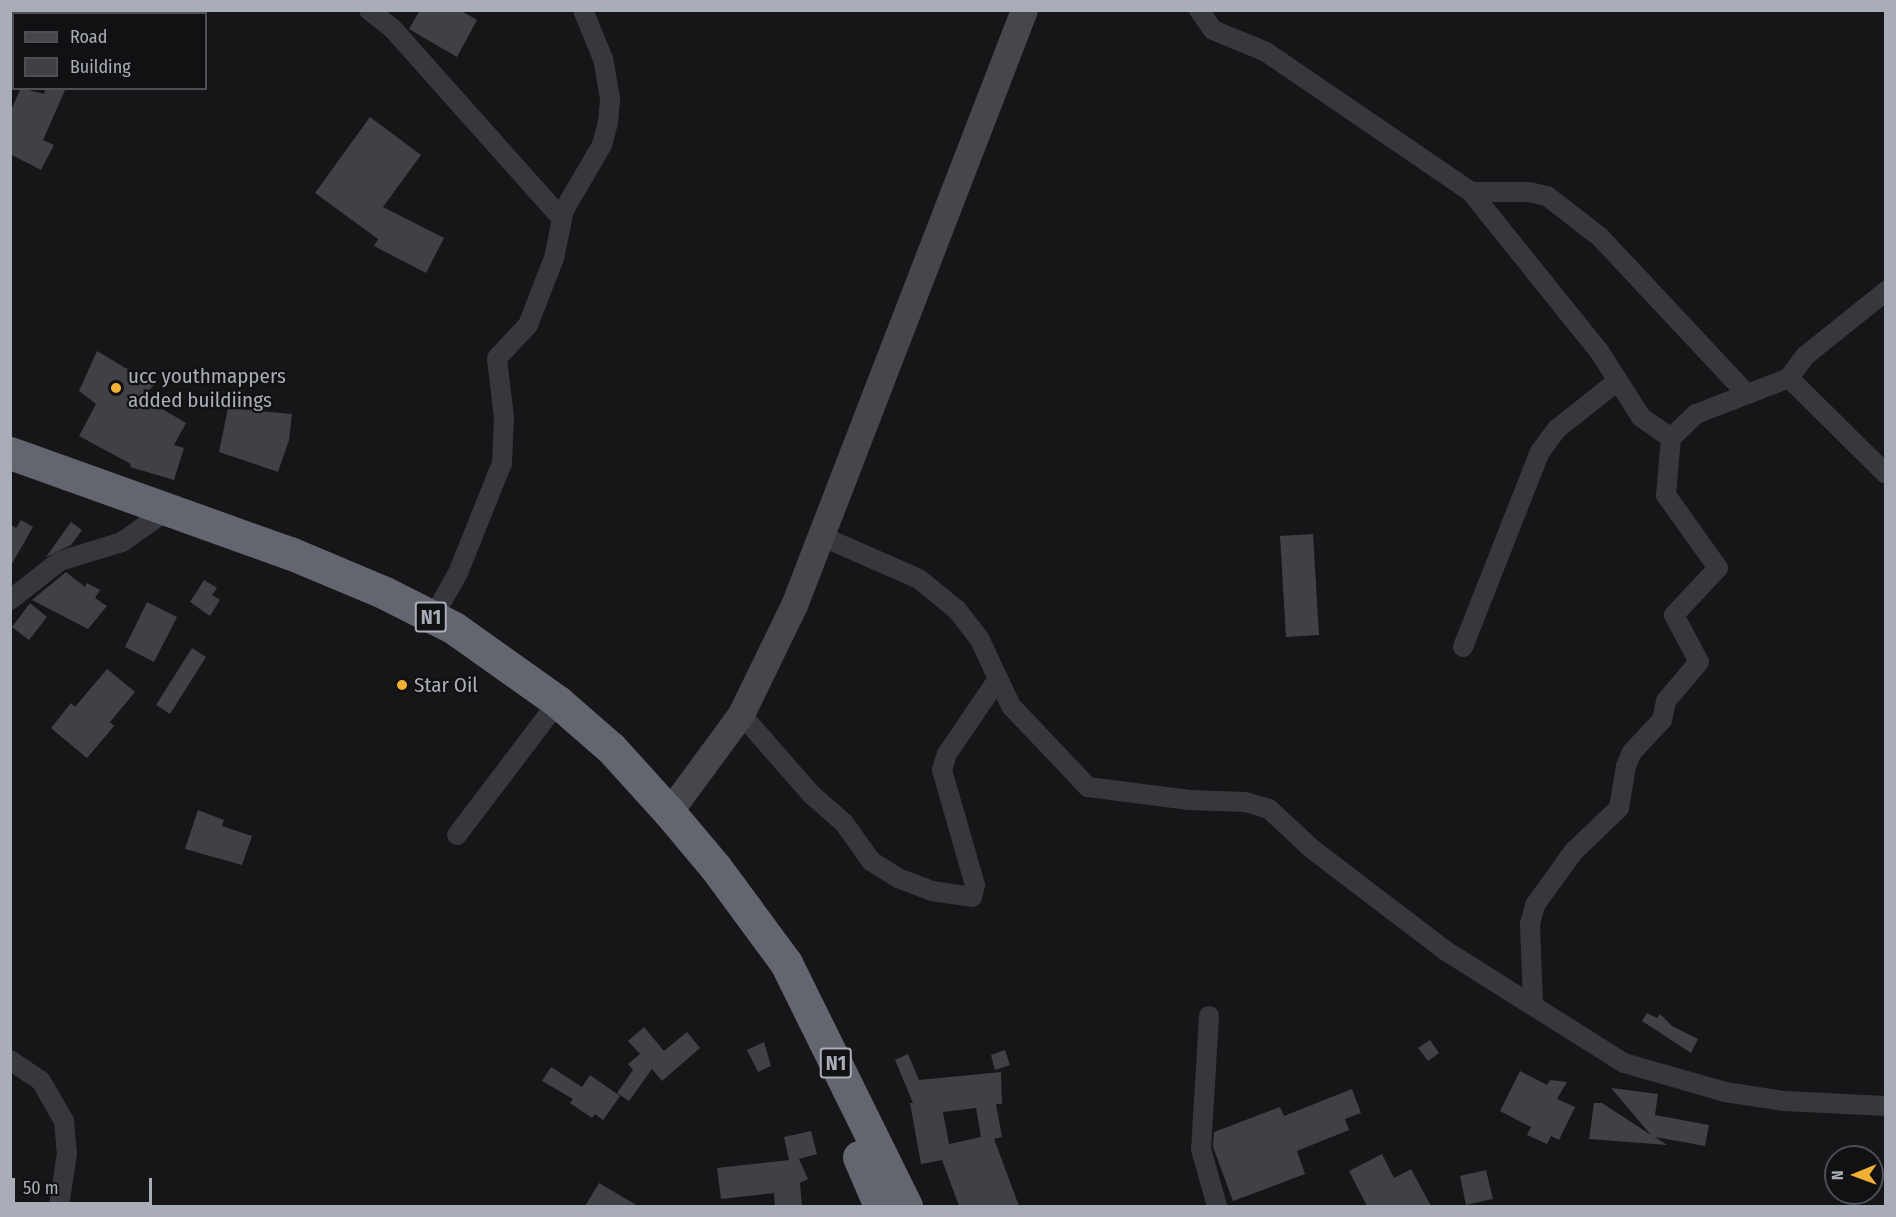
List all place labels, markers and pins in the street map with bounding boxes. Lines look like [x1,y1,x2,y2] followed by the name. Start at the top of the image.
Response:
[128,363,286,413] place label: ucc youthmappers added buildiings
[109,381,123,395] marker: ucc youthmappers added buildiings
[414,672,478,698] place label: Star Oil
[395,678,409,692] marker: Star Oil

